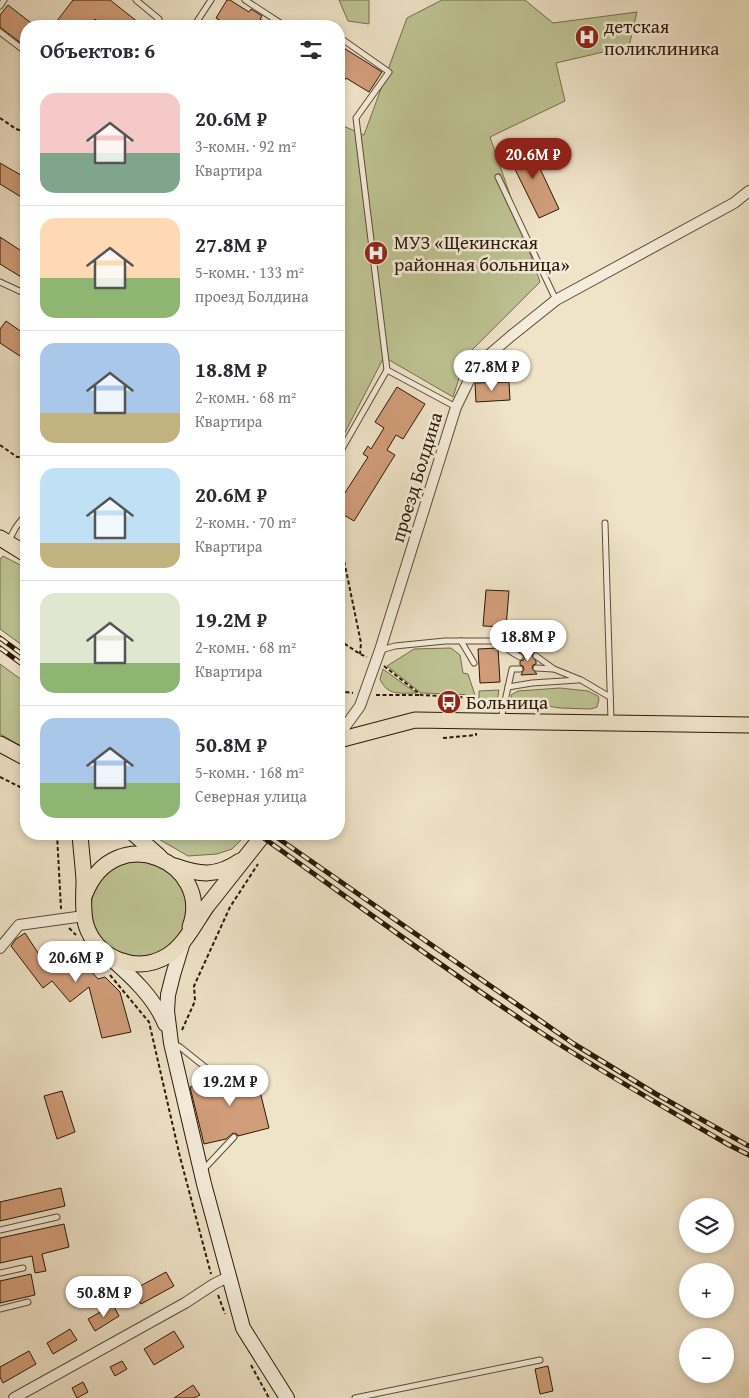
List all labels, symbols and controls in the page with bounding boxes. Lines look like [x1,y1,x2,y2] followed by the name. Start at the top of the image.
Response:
[604,12,719,62] place label: детская поликлиника
[574,24,600,50] hospital icon: детская поликлиника
[40,35,155,66] text: Объектов: 6
[297,36,325,64] icon: filters
[195,103,267,134] text: 20.6M ₽
[80,113,140,173] icon: home
[195,134,296,158] text: 3-комн. · 92 m²
[487,138,579,180] pin: 20.6M ₽
[506,142,560,166] text: 20.6M ₽
[195,158,262,182] text: Квартира
[394,228,570,278] place label: МУЗ «Щекинская районная больница»
[195,229,267,260] text: 27.8M ₽
[80,238,140,298] icon: home
[363,240,389,266] hospital icon: МУЗ «Щекинская районная больница»
[195,260,304,284] text: 5-комн. · 133 m²
[195,284,309,308] text: проезд Болдина
[446,350,538,392] pin: 27.8M ₽
[195,354,267,385] text: 18.8M ₽
[465,354,519,378] text: 27.8M ₽
[80,363,140,423] icon: home
[195,385,296,409] text: 2-комн. · 68 m²
[383,408,449,546] street label: проезд Болдина
[195,409,262,433] text: Квартира
[195,479,267,510] text: 20.6M ₽
[80,488,140,548] icon: home
[195,510,296,534] text: 2-комн. · 70 m²
[195,534,262,558] text: Квартира
[195,604,267,635] text: 19.2M ₽
[80,613,140,673] icon: home
[482,620,574,662] pin: 18.8M ₽
[501,624,555,648] text: 18.8M ₽
[195,635,296,659] text: 2-комн. · 68 m²
[195,659,262,683] text: Квартира
[466,688,548,716] place label: Больница
[436,689,462,715] bus stop icon: Больница
[195,729,267,760] text: 50.8M ₽
[80,738,140,798] icon: home
[195,760,304,784] text: 5-комн. · 168 m²
[195,784,307,808] text: Северная улица
[30,940,122,983] pin: 20.6M ₽
[49,945,103,969] text: 20.6M ₽
[184,1064,276,1107] pin: 19.2M ₽
[203,1069,257,1093] text: 19.2M ₽
[679,1198,734,1383] map controls
[679,1198,734,1253] button: layers
[679,1263,734,1318] button: +
[58,1276,150,1318] pin: 50.8M ₽
[77,1280,131,1304] text: 50.8M ₽
[679,1328,734,1383] button: −

